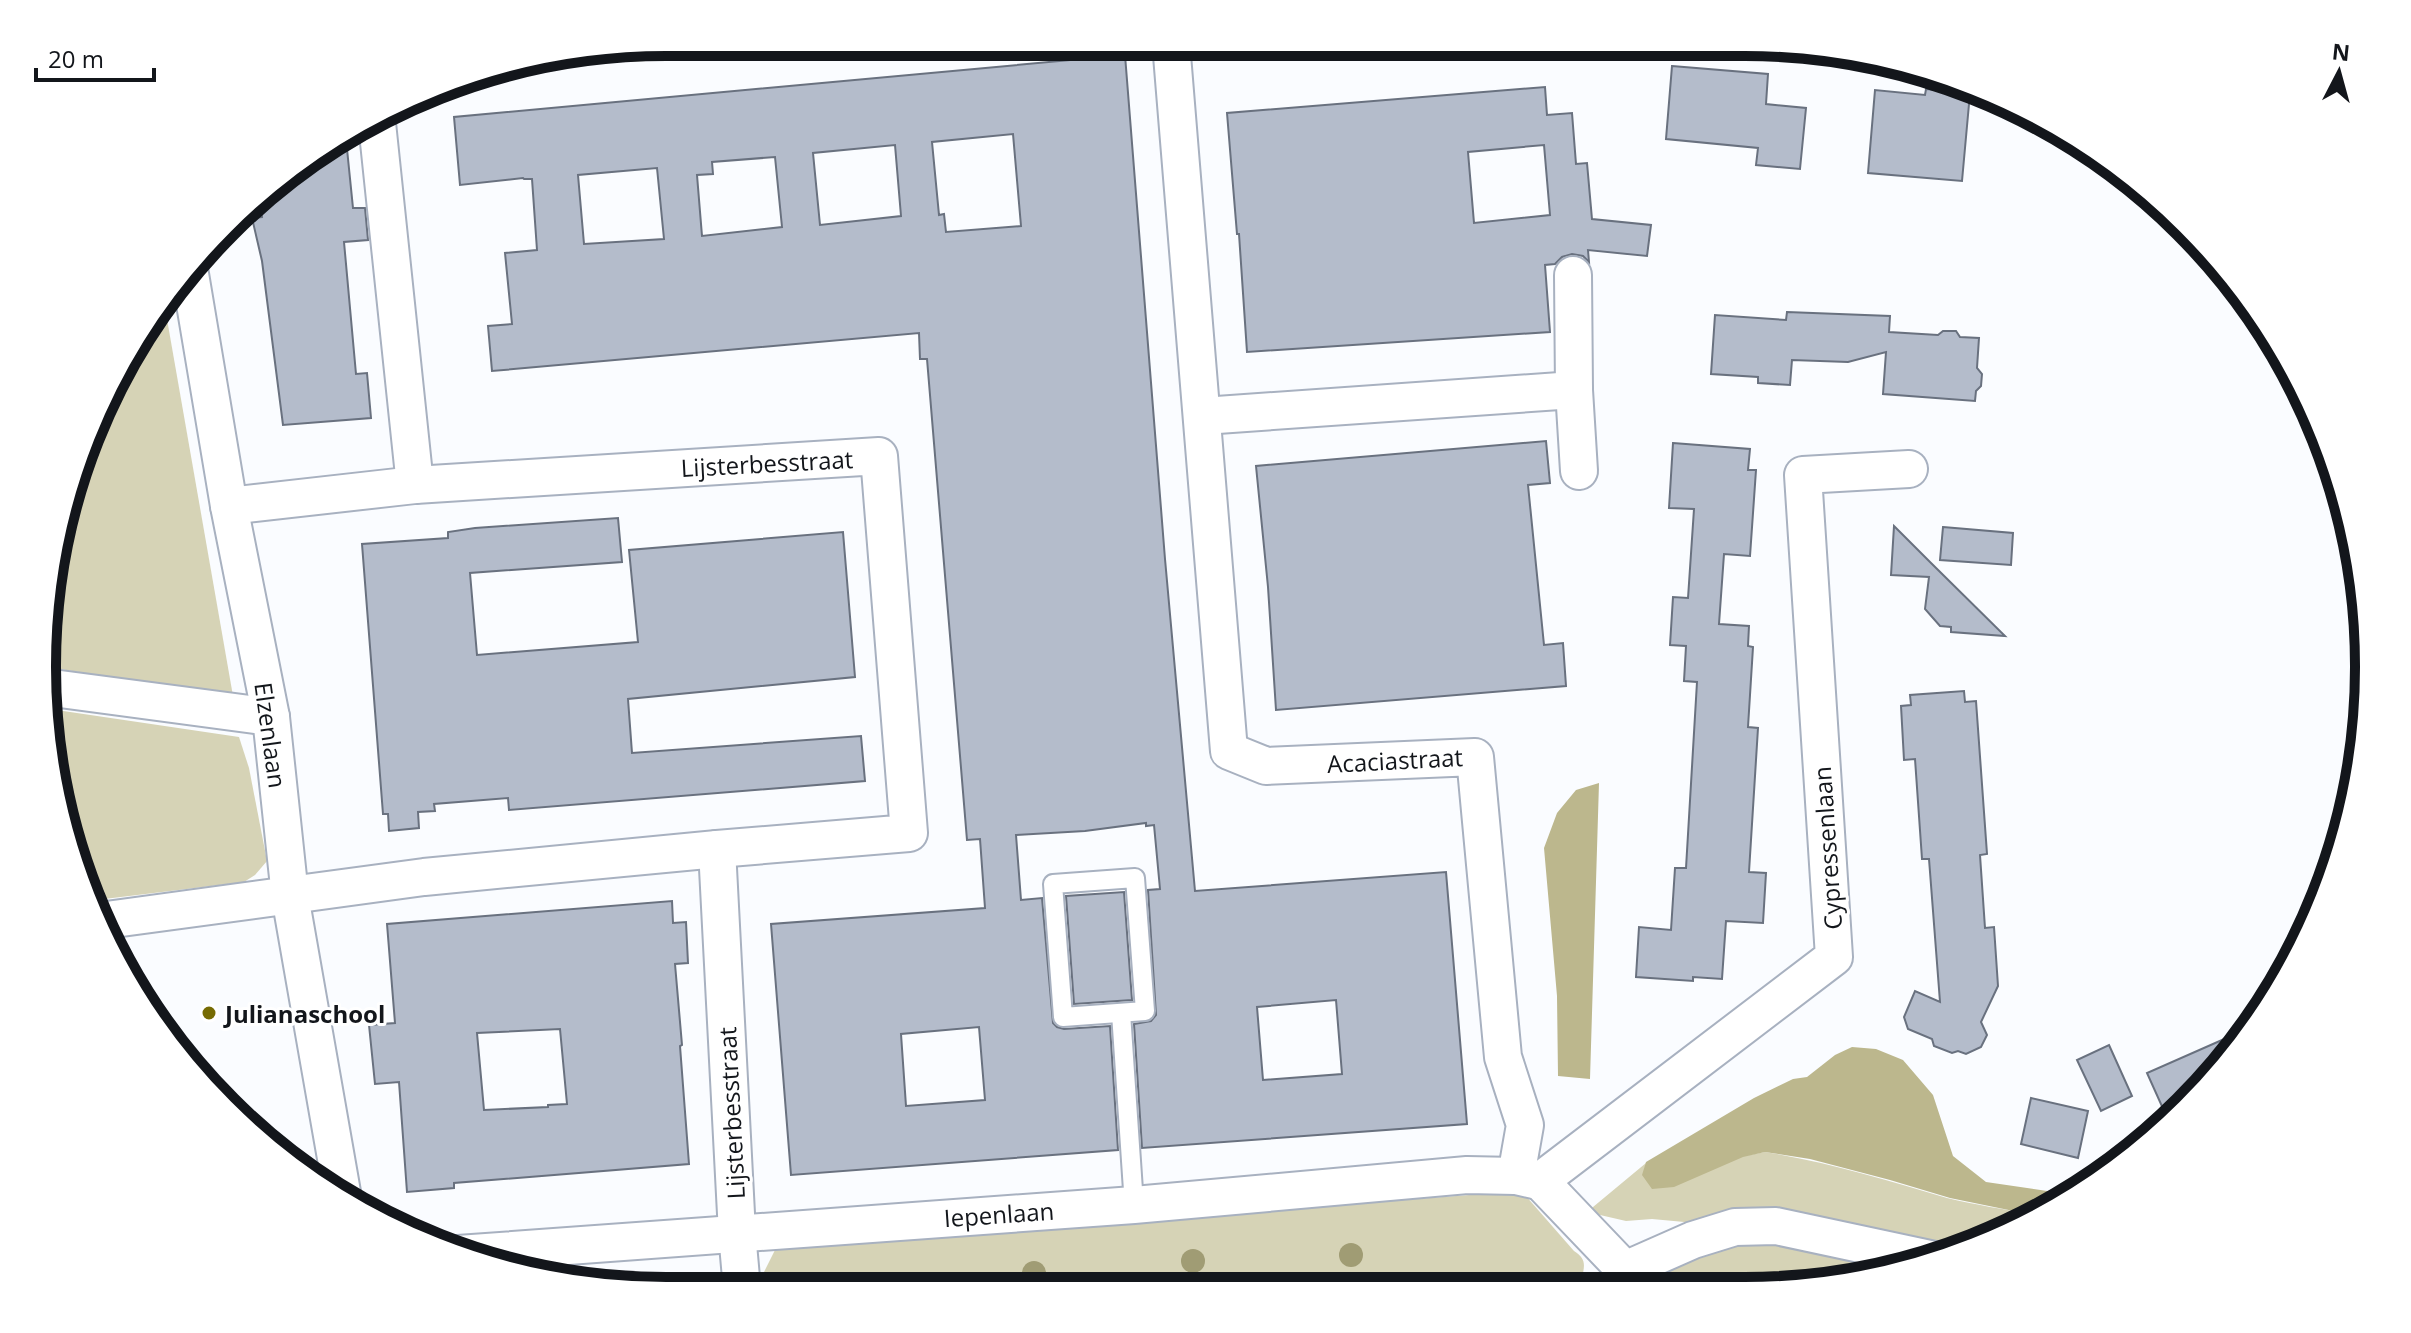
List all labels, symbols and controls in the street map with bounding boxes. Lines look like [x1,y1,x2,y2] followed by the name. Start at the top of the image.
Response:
[36,32,154,82] scale bar
[2299,32,2379,112] north arrow
[2331,35,2352,67] text: N
[48,42,104,75] text: 20 m
[680,442,854,484] street label: Lijsterbesstraat
[247,680,295,790] street label: Elzenlaan
[1326,740,1464,780] street label: Acaciastraat
[1805,765,1849,931] street label: Cypressenlaan
[223,997,385,1030] place label: Julianaschool
[200,1004,218,1022] marker: Julianaschool
[710,1026,752,1200] street label: Lijsterbesstraat
[943,1194,1055,1234] street label: Iepenlaan

